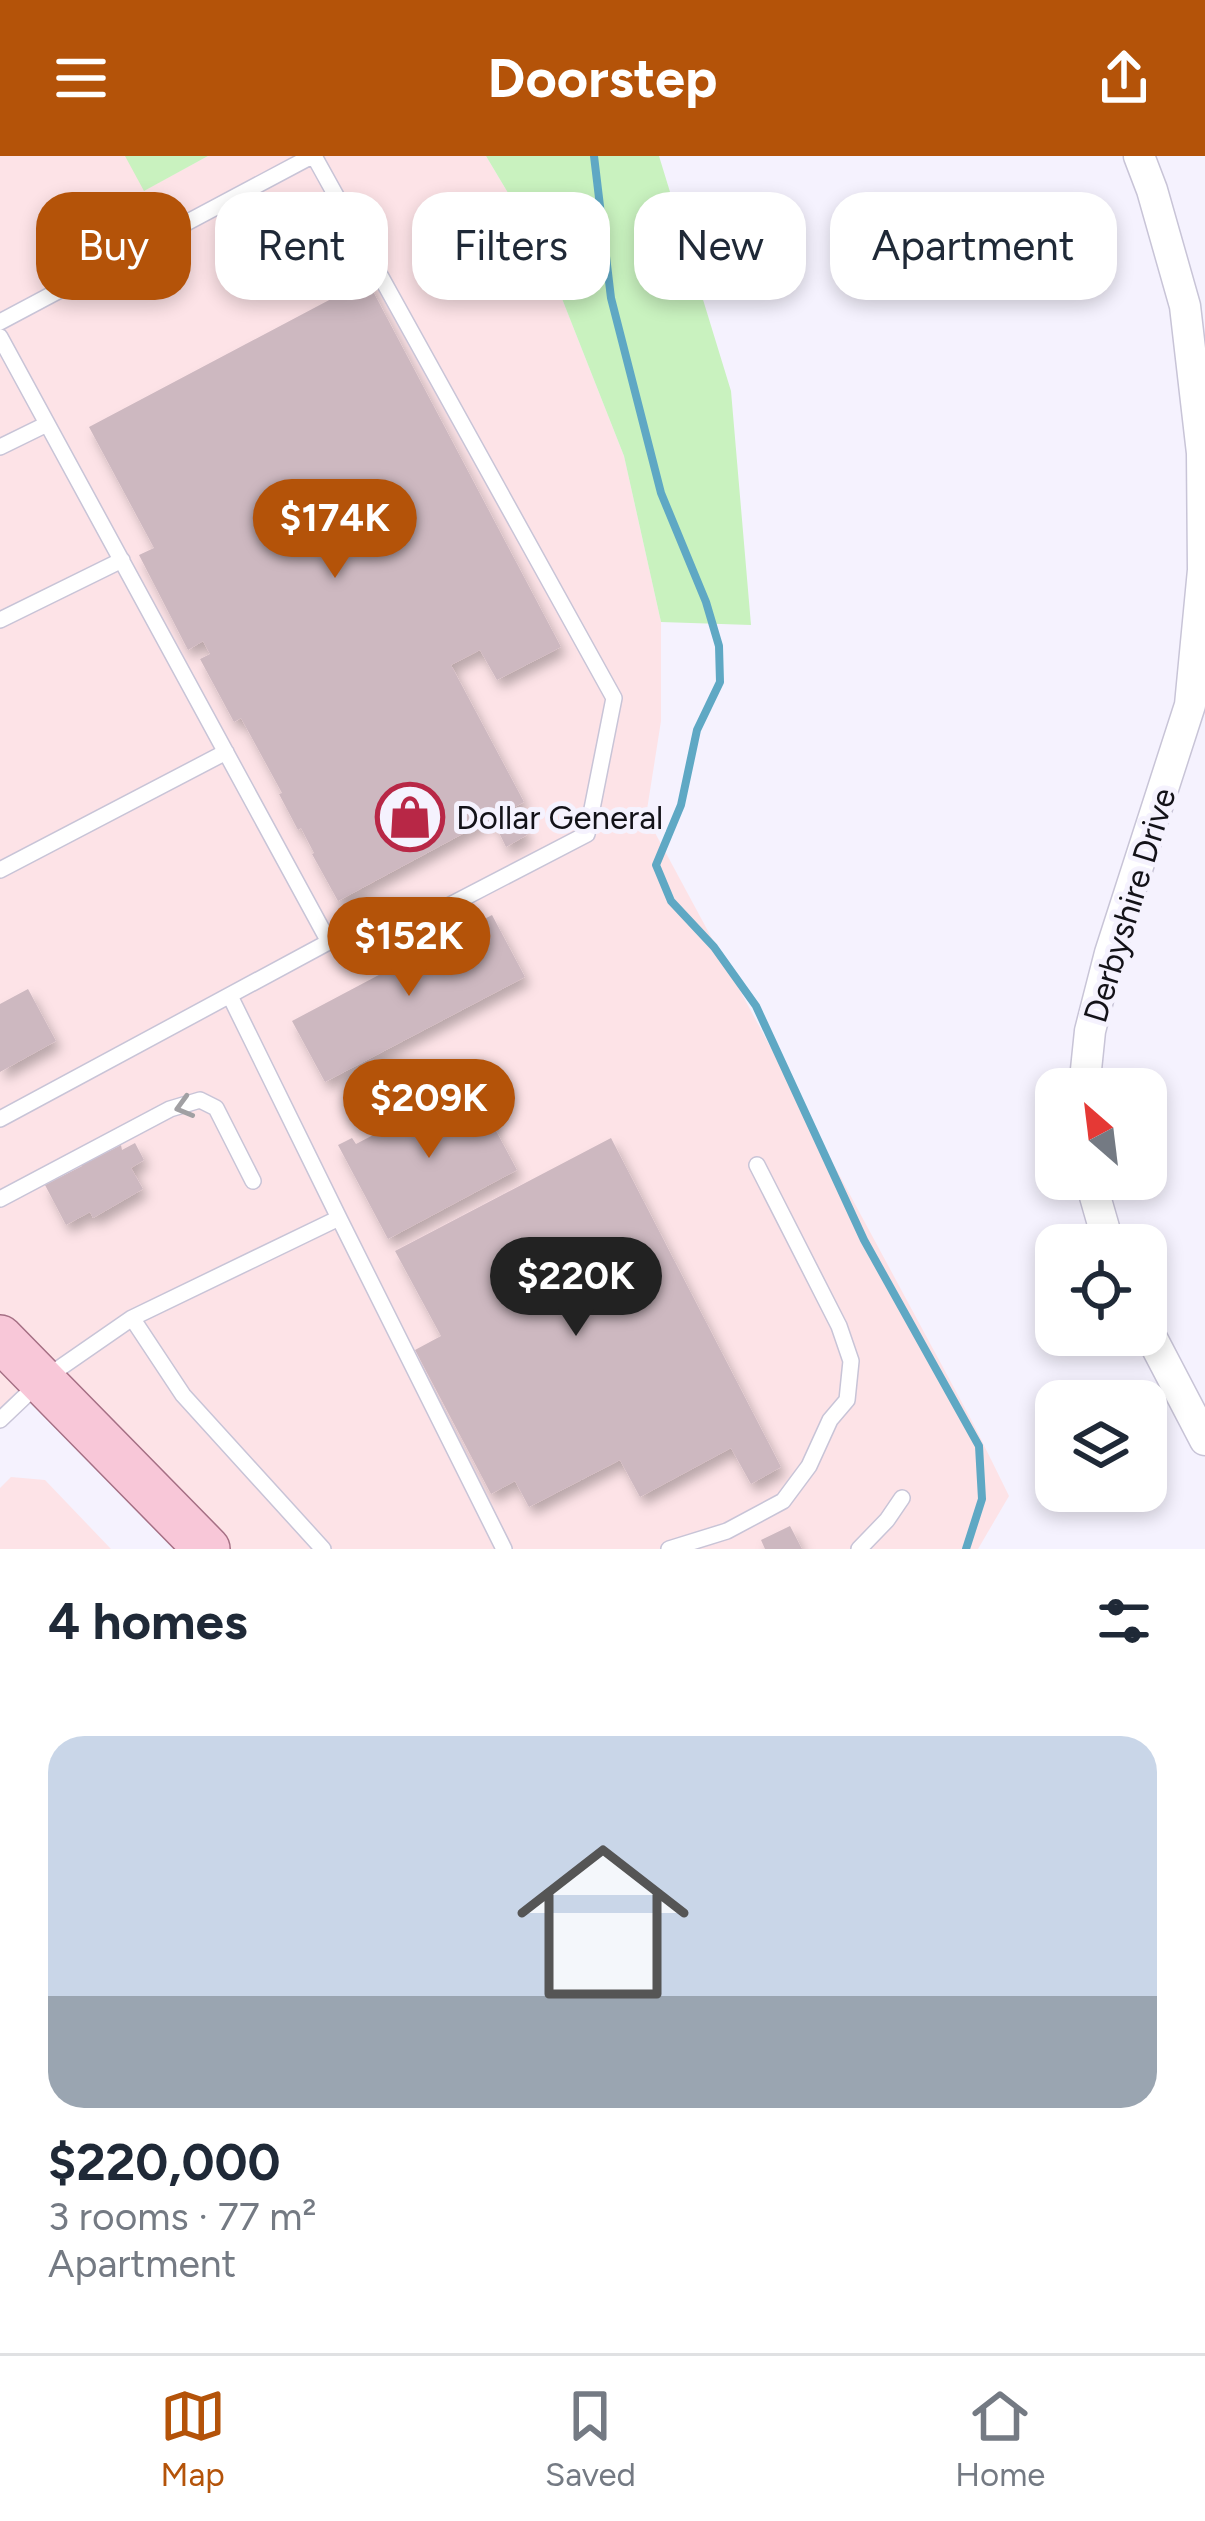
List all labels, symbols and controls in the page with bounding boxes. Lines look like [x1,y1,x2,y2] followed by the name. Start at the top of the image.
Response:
[48,45,114,111] icon: menu
[1091,45,1157,111] icon: share
[488,46,717,111] text: Doorstep
[36,192,191,300] chip: Buy
[215,192,388,300] chip: Rent
[412,192,610,300] chip: Filters
[634,192,806,300] chip: New
[830,192,1117,300] chip: Apartment
[251,479,419,581] pin: $174K
[280,494,390,541] text: $174K
[375,782,445,852] shop icon: Dollar General
[1075,783,1184,1027] street label: Derbyshire Drive
[456,798,663,837] place label: Dollar General
[325,897,493,999] pin: $152K
[354,912,464,959] text: $152K
[345,1059,513,1161] pin: $209K
[1035,1068,1167,1200] north arrow
[1035,1068,1167,1512] map controls
[370,1074,488,1121] text: $209K
[174,1092,195,1117] one-way arrow
[1035,1224,1167,1356] button: locate
[492,1237,660,1339] pin: $220K
[517,1252,635,1299] text: $220K
[1035,1380,1167,1512] button: layers
[1091,1588,1157,1654] icon: filters
[48,1591,248,1652] text: 4 homes
[495,1814,711,2030] icon: home
[48,2132,281,2193] text: $220,000
[48,2193,317,2240] text: 3 rooms · 77 m²
[48,2240,236,2287] text: Apartment
[160,2383,226,2494] tab: Map
[545,2383,636,2494] tab: Saved
[955,2383,1045,2494] tab: Home

